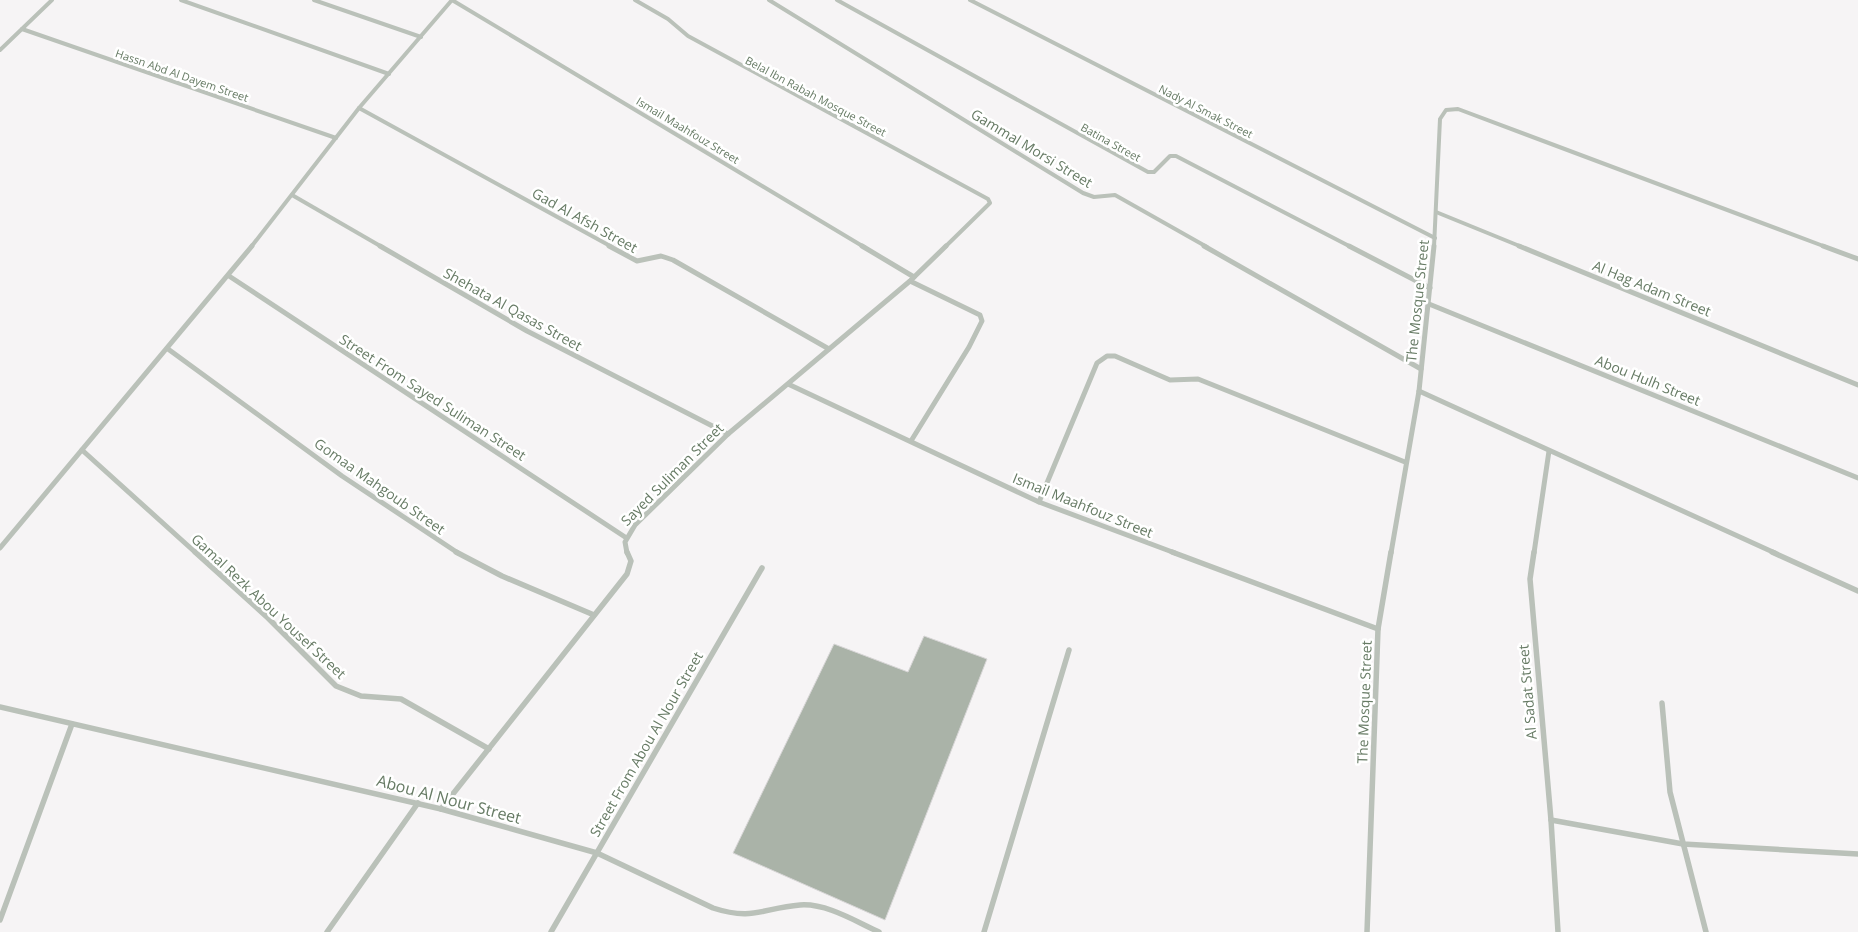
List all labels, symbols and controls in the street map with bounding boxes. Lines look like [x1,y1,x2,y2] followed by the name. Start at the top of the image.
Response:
[114,45,251,105] street label: Hassn Abd Al Dayem Street
[743,52,889,140] street label: Belal Ibn Rabah Mosque Street
[1156,81,1256,141] street label: Nady Al Smak Street
[634,93,742,167] street label: Ismail Maahfouz Street
[968,104,1096,192] street label: Gammal Morsi Street
[1078,119,1144,165] street label: Batina Street
[529,183,641,257] street label: Gad Al Afsh Street
[1401,239,1433,363] street label: The Mosque Street
[1590,256,1714,320] street label: Al Hag Adam Street
[440,263,586,355] street label: Shehata Al Qasas Street
[336,329,530,465] street label: Street From Sayed Suliman Street
[1593,350,1703,410] street label: Abou Hulh Street
[617,419,727,529] street label: Sayed Suliman Street
[311,434,449,538] street label: Gomaa Mahgoub Street
[1010,468,1156,542] street label: Ismail Maahfouz Street
[188,529,350,683] street label: Gamal Rezk Abou Yousef Street
[1352,640,1376,764] street label: The Mosque Street
[1513,644,1541,740] street label: Al Sadat Street
[585,648,707,840] street label: Street From Abou Al Nour Street
[374,769,524,829] street label: Abou Al Nour Street

